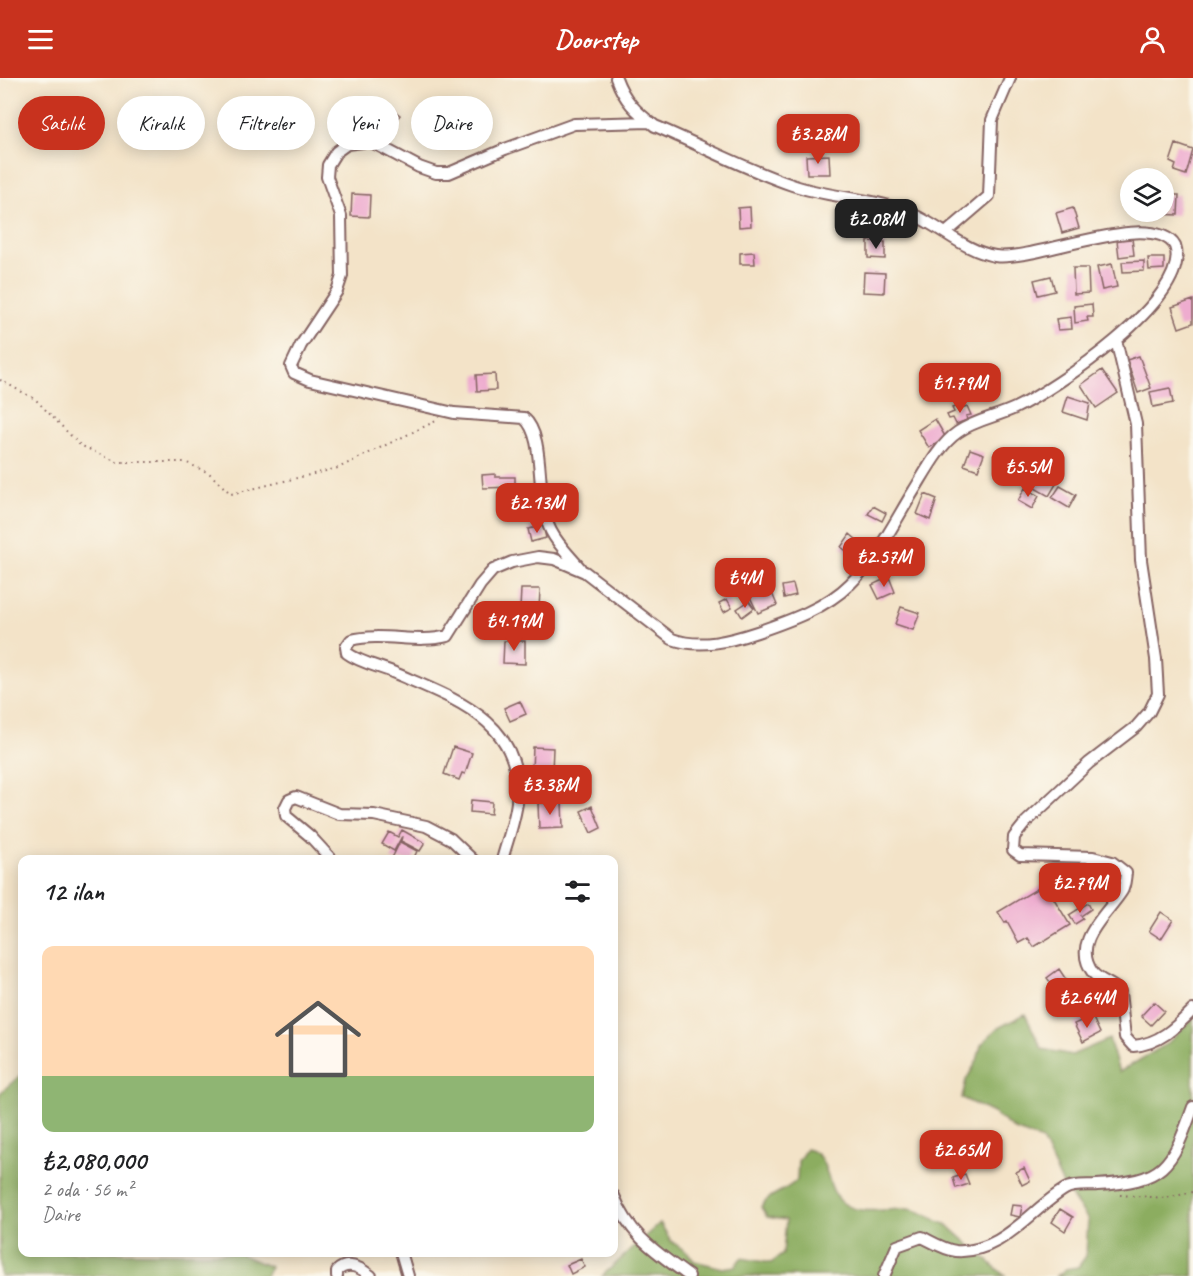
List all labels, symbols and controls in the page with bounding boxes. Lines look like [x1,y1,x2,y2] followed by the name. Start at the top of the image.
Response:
[555,22,638,56] text: Doorstep
[24,23,57,56] icon: menu
[1136,23,1169,56] icon: person
[18,96,105,150] chip: Satılık
[117,96,205,150] chip: Kiralık
[217,96,315,150] chip: Filtreler
[327,96,399,150] chip: Yeni
[411,96,493,150] chip: Daire
[769,114,867,165] pin: ₺3.28M
[791,121,845,146] text: ₺3.28M
[1120,168,1174,222] map controls
[1120,168,1174,222] button: layers
[827,199,925,250] pin: ₺2.08M
[849,206,903,231] text: ₺2.08M
[911,363,1009,414] pin: ₺1.79M
[933,370,987,395] text: ₺1.79M
[986,447,1070,498] pin: ₺5.5M
[1006,454,1050,479] text: ₺5.5M
[488,483,586,534] pin: ₺2.13M
[510,490,564,515] text: ₺2.13M
[835,537,933,588] pin: ₺2.57M
[857,544,911,569] text: ₺2.57M
[716,558,774,609] pin: ₺4M
[729,565,761,590] text: ₺4M
[465,601,563,652] pin: ₺4.19M
[487,608,541,633] text: ₺4.19M
[501,765,599,816] pin: ₺3.38M
[523,772,577,797] text: ₺3.38M
[1031,863,1129,914] pin: ₺2.79M
[1053,870,1107,895] text: ₺2.79M
[42,875,104,908] text: 12 ilan
[561,875,594,908] icon: filters
[1038,978,1136,1029] pin: ₺2.64M
[264,985,372,1093] icon: home
[1060,985,1114,1010] text: ₺2.64M
[912,1130,1010,1181] pin: ₺2.65M
[934,1137,988,1162] text: ₺2.65M
[42,1144,146,1177] text: ₺2,080,000
[42,1177,133,1202] text: 2 oda · 56 m²
[42,1202,80,1227] text: Daire

